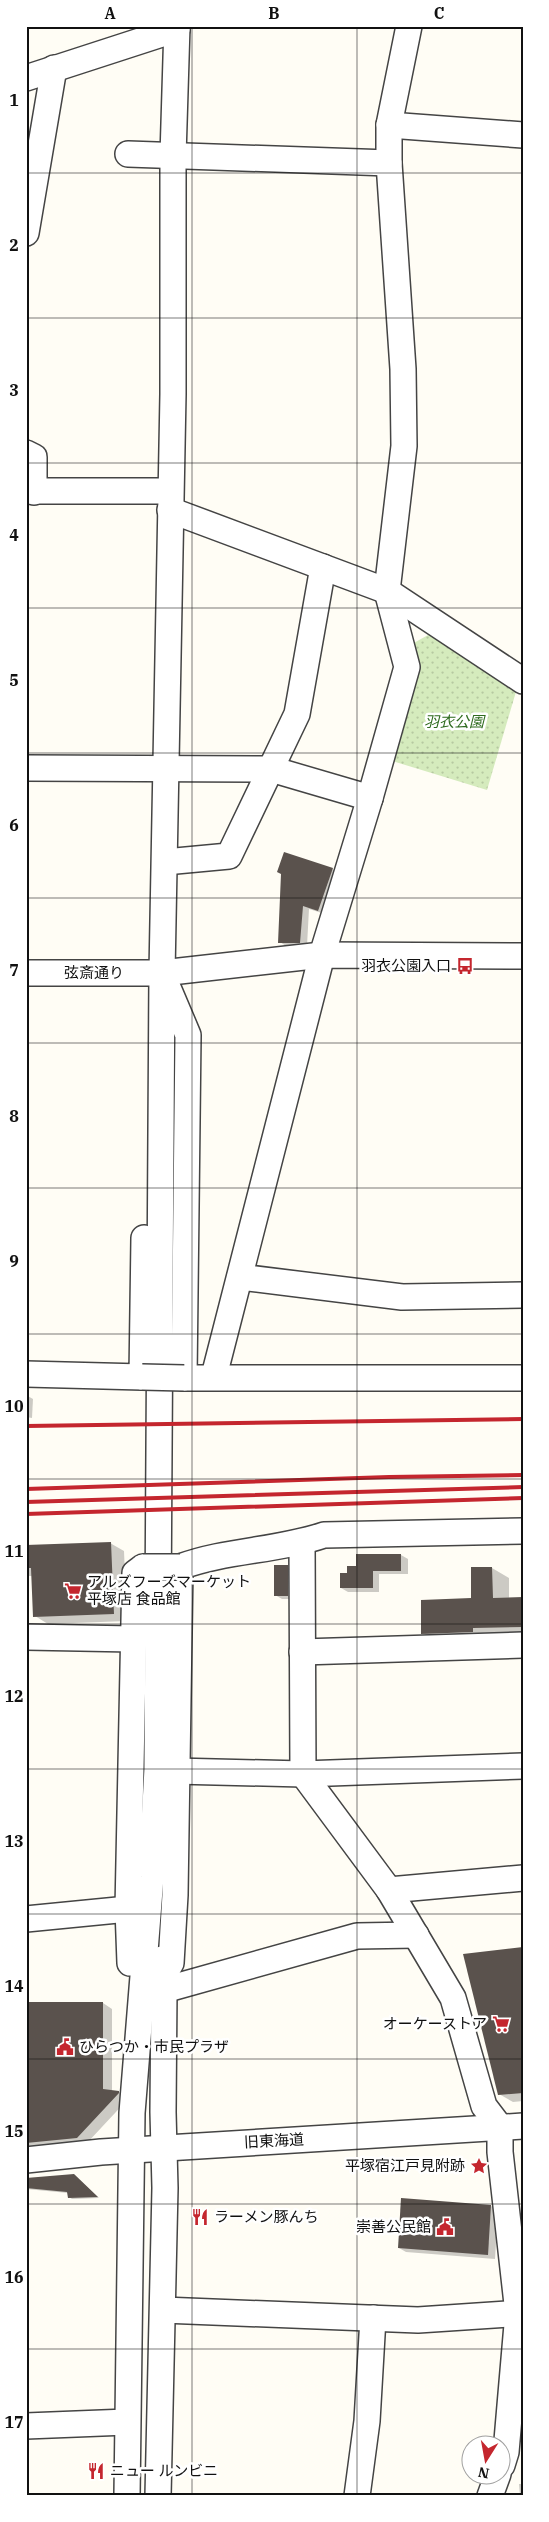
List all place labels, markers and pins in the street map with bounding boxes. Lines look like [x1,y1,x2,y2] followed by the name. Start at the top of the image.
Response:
[361,956,451,975] place label: 羽衣公園入口
[455,956,475,976] bus stop icon: 羽衣公園入口
[87,1572,251,1608] place label: アルズフーズマーケット 平塚店 食品館
[63,1581,83,1601] supermarket icon: アルズフーズマーケット 平塚店 食品館
[383,2014,487,2033] place label: オーケーストア
[491,2014,511,2034] supermarket icon: オーケーストア
[55,2037,75,2057] public building icon: ひらつか・市民プラザ
[79,2037,229,2056] place label: ひらつか・市民プラザ
[345,2156,465,2175] place label: 平塚宿江戸見附跡
[469,2156,489,2176] place icon: 平塚宿江戸見附跡
[190,2207,210,2227] restaurant icon: ラーメン豚んち
[214,2207,318,2226] place label: ラーメン豚んち
[356,2217,431,2236] place label: 崇善公民館
[435,2217,455,2237] public building icon: 崇善公民館
[86,2461,106,2481] restaurant icon: ニュー ルンビニ
[110,2461,218,2480] place label: ニュー ルンビニ

